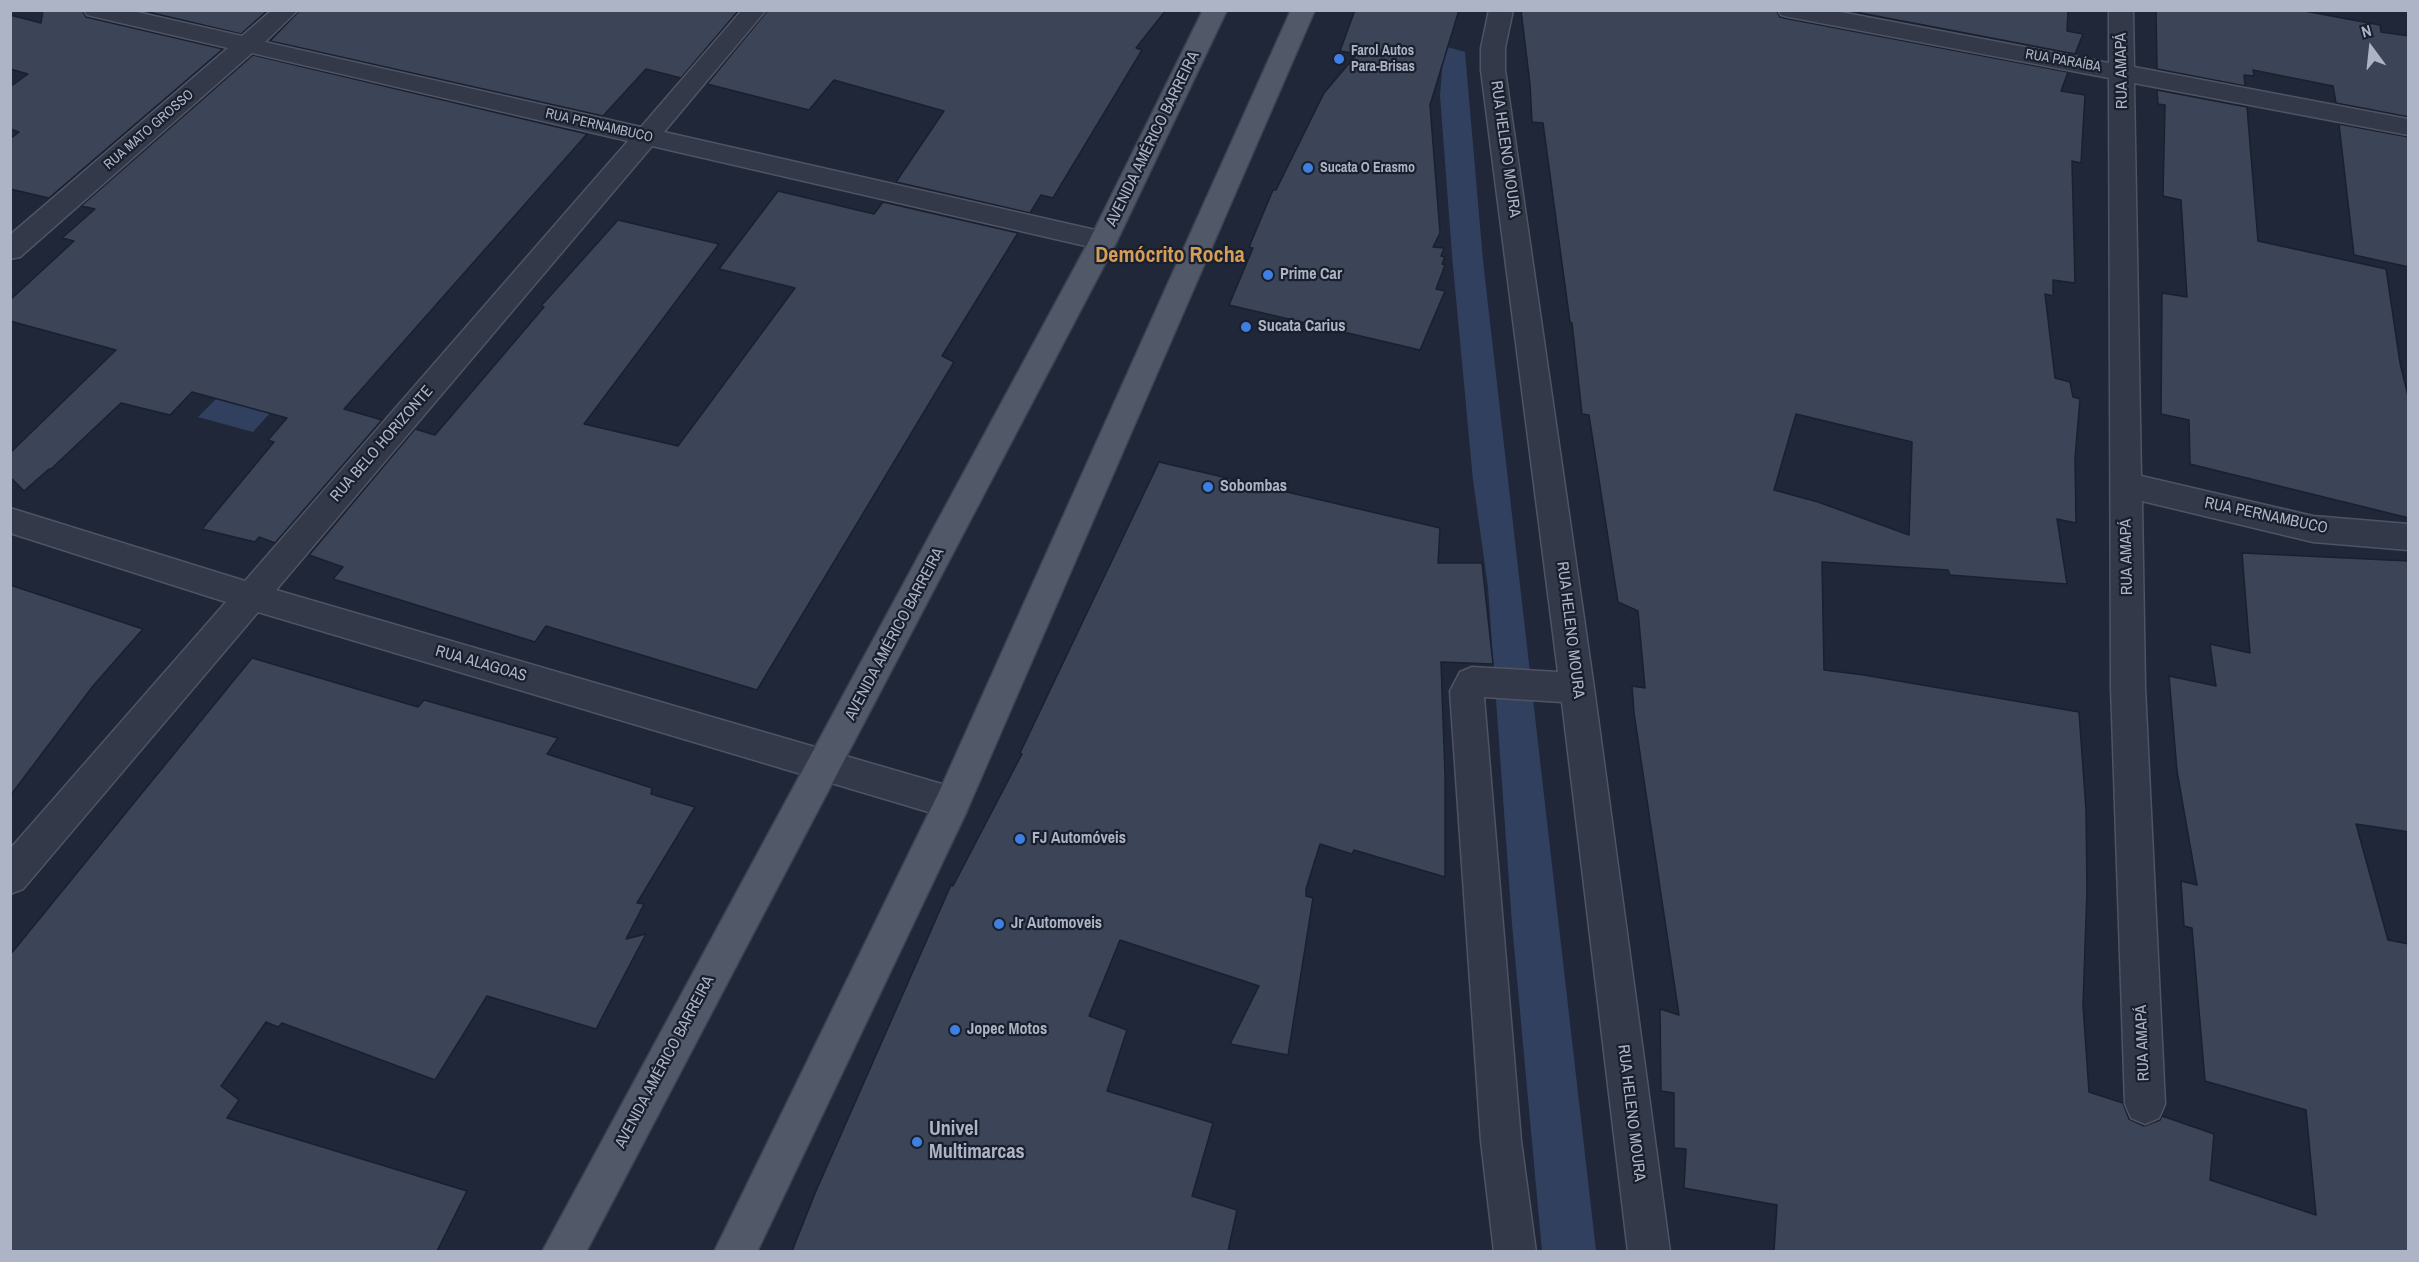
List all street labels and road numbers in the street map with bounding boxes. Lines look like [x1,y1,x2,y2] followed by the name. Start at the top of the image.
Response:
[2112,33,2132,109] street label: RUA AMAPÁ
[2024,46,2102,76] street label: RUA PARAÍBA
[1102,48,1204,230] street label: AVENIDA AMÉRICO BARREIRA
[1486,79,1524,219] street label: RUA HELENO MOURA
[101,87,197,173] street label: RUA MATO GROSSO
[544,105,654,147] street label: RUA PERNAMBUCO
[326,382,438,506] street label: RUA BELO HORIZONTE
[2203,494,2329,538] street label: RUA PERNAMBUCO
[2117,519,2137,595] street label: RUA AMAPÁ
[841,545,949,723] street label: AVENIDA AMÉRICO BARREIRA
[1552,560,1588,700] street label: RUA HELENO MOURA
[433,642,529,686] street label: RUA ALAGOAS
[611,973,719,1151] street label: AVENIDA AMÉRICO BARREIRA
[2132,1005,2154,1081] street label: RUA AMAPÁ
[1613,1043,1649,1183] street label: RUA HELENO MOURA

